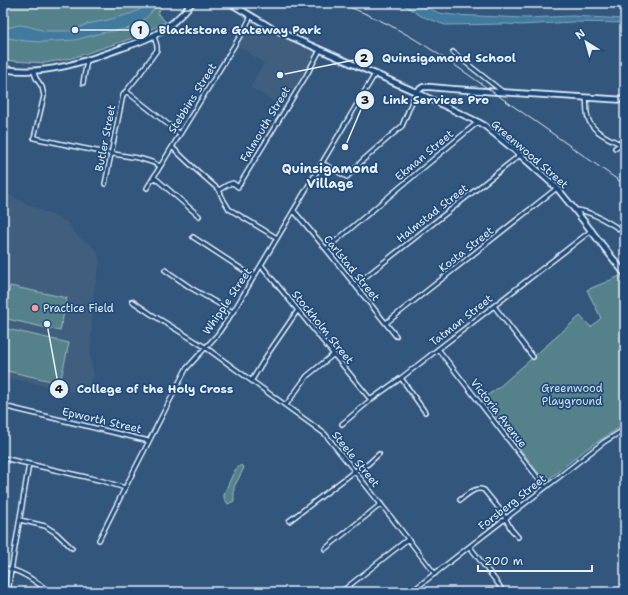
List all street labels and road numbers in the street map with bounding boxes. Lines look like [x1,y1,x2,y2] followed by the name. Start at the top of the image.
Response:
[165,60,220,136] street label: Stebbins Street
[237,83,294,165] street label: Falmouth Street
[92,103,119,173] street label: Butler Street
[488,117,572,192] street label: Greenwood Street
[392,126,457,184] street label: Ekman Street
[393,181,471,246] street label: Halmstad Street
[436,223,497,276] street label: Kosta Street
[320,232,383,305] street label: Carlstad Street
[199,265,256,338] street label: Whipple Street
[288,287,357,367] street label: Stockholm Street
[427,291,496,350] street label: Tatman Street
[467,376,530,451] street label: Victoria Avenue
[61,404,143,437] street label: Epworth Street
[328,428,383,491] street label: Steele Street
[475,471,549,534] street label: Forsberg Street

